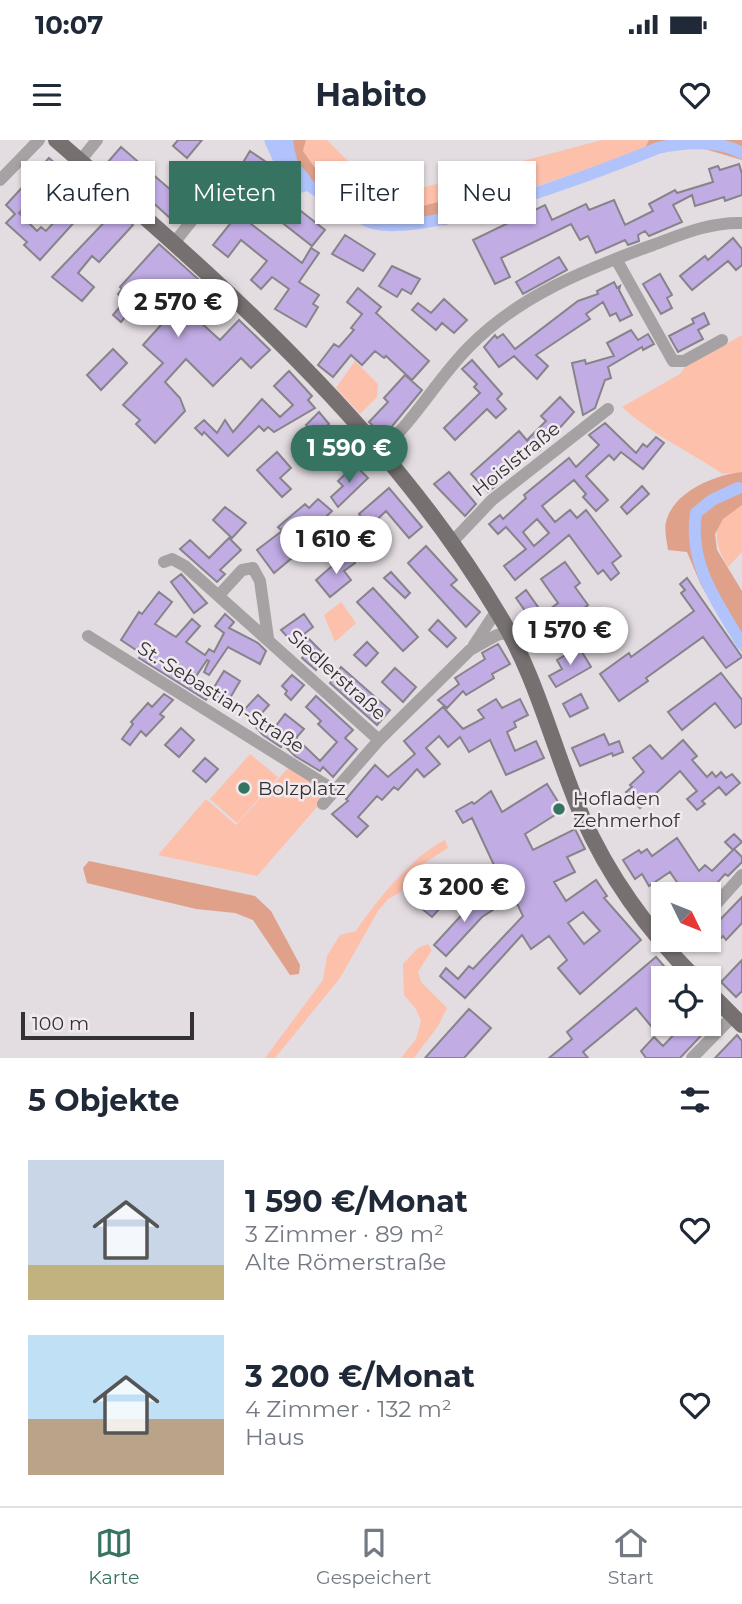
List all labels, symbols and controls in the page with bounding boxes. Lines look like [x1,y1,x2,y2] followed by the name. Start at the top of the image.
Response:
[35,9,103,41] text: 10:07
[315,75,427,114] text: Habito
[28,76,66,114] icon: menu
[676,76,714,114] icon: heart
[21,161,155,224] chip: Kaufen
[169,161,301,224] chip: Mieten
[315,161,424,224] chip: Filter
[438,161,536,224] chip: Neu
[113,280,243,339] pin: 2 570 €
[134,288,222,316] text: 2 570 €
[468,417,564,501] street label: Hoislstraße
[284,426,414,485] pin: 1 590 €
[307,434,391,462] text: 1 590 €
[271,516,401,576] pin: 1 610 €
[296,525,376,553] text: 1 610 €
[505,608,635,667] pin: 1 570 €
[528,616,612,644] text: 1 570 €
[283,625,391,725] street label: Siedlerstraße
[133,636,309,758] street label: St.-Sebastian-Straße
[258,777,346,800] place label: Bolzplatz
[236,780,252,796] marker: Bolzplatz
[573,787,681,832] place label: Hofladen Zehmerhof
[551,801,567,817] marker: Hofladen Zehmerhof
[399,864,529,924] pin: 3 200 €
[419,873,509,901] text: 3 200 €
[651,882,721,952] north arrow
[651,882,721,1036] map controls
[651,966,721,1036] button: locate
[21,1009,194,1041] scale bar
[32,1012,89,1035] text: 100 m
[676,1081,714,1119] icon: filters
[28,1082,179,1119] text: 5 Objekte
[245,1183,468,1220] text: 1 590 €/Monat
[84,1188,168,1272] icon: home
[676,1211,714,1249] icon: heart
[245,1220,444,1248] text: 3 Zimmer · 89 m²
[245,1248,447,1276] text: Alte Römerstraße
[245,1358,475,1395] text: 3 200 €/Monat
[84,1363,168,1447] icon: home
[676,1386,714,1424] icon: heart
[245,1395,452,1423] text: 4 Zimmer · 132 m²
[245,1423,304,1451] text: Haus
[88,1524,139,1589] tab: Karte
[316,1524,431,1589] tab: Gespeichert
[608,1524,654,1589] tab: Start

